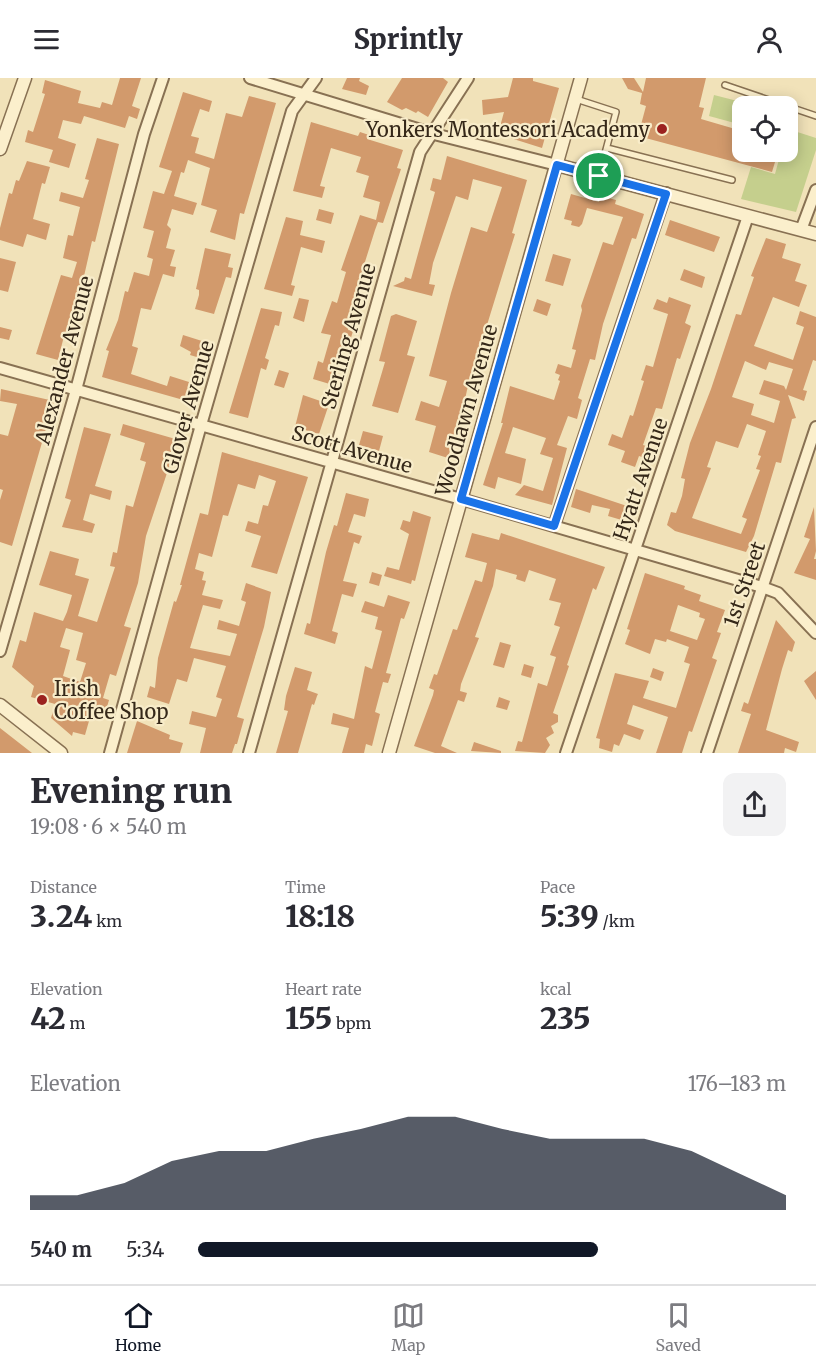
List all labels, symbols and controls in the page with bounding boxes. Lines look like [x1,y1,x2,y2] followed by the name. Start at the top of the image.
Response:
[353,22,463,56] text: Sprintly
[30,23,63,56] icon: menu
[753,23,786,56] icon: person
[732,96,798,162] map controls
[732,96,798,162] button: locate
[365,117,650,142] place label: Yonkers Montessori Academy
[655,122,669,136] marker: Yonkers Montessori Academy
[573,150,624,201] pin
[582,159,615,192] icon: arrive
[315,260,381,412] street label: Sterling Avenue
[29,273,99,448] street label: Alexander Avenue
[429,321,503,500] street label: Woodlawn Avenue
[157,337,219,477] street label: Glover Avenue
[607,414,673,544] street label: Hyatt Avenue
[289,420,415,478] street label: Scott Avenue
[718,538,770,630] street label: 1st Street
[54,676,168,724] place label: Irish Coffee Shop
[35,693,49,707] marker: Irish Coffee Shop
[30,771,232,812] text: Evening run
[723,773,786,836] button: share
[30,814,187,839] text: 19:08 · 6 × 540 m
[30,877,97,897] text: Distance
[285,877,326,897] text: Time
[540,877,575,897] text: Pace
[30,897,92,935] text: 3.24
[285,897,355,935] text: 18:18
[540,897,599,935] text: 5:39
[92,911,122,931] text: km
[599,911,635,931] text: /km
[30,979,103,999] text: Elevation
[285,979,362,999] text: Heart rate
[540,979,571,999] text: kcal
[30,999,66,1037] text: 42
[285,999,332,1037] text: 155
[540,999,590,1037] text: 235
[66,1013,85,1033] text: m
[332,1013,371,1033] text: bpm
[30,1071,121,1096] text: Elevation
[688,1071,786,1096] text: 176–183 m
[30,1237,92,1262] text: 540 m
[126,1237,164,1262] text: 5:34
[115,1299,161,1355] tab: Home
[391,1299,425,1355] tab: Map
[656,1299,701,1355] tab: Saved

